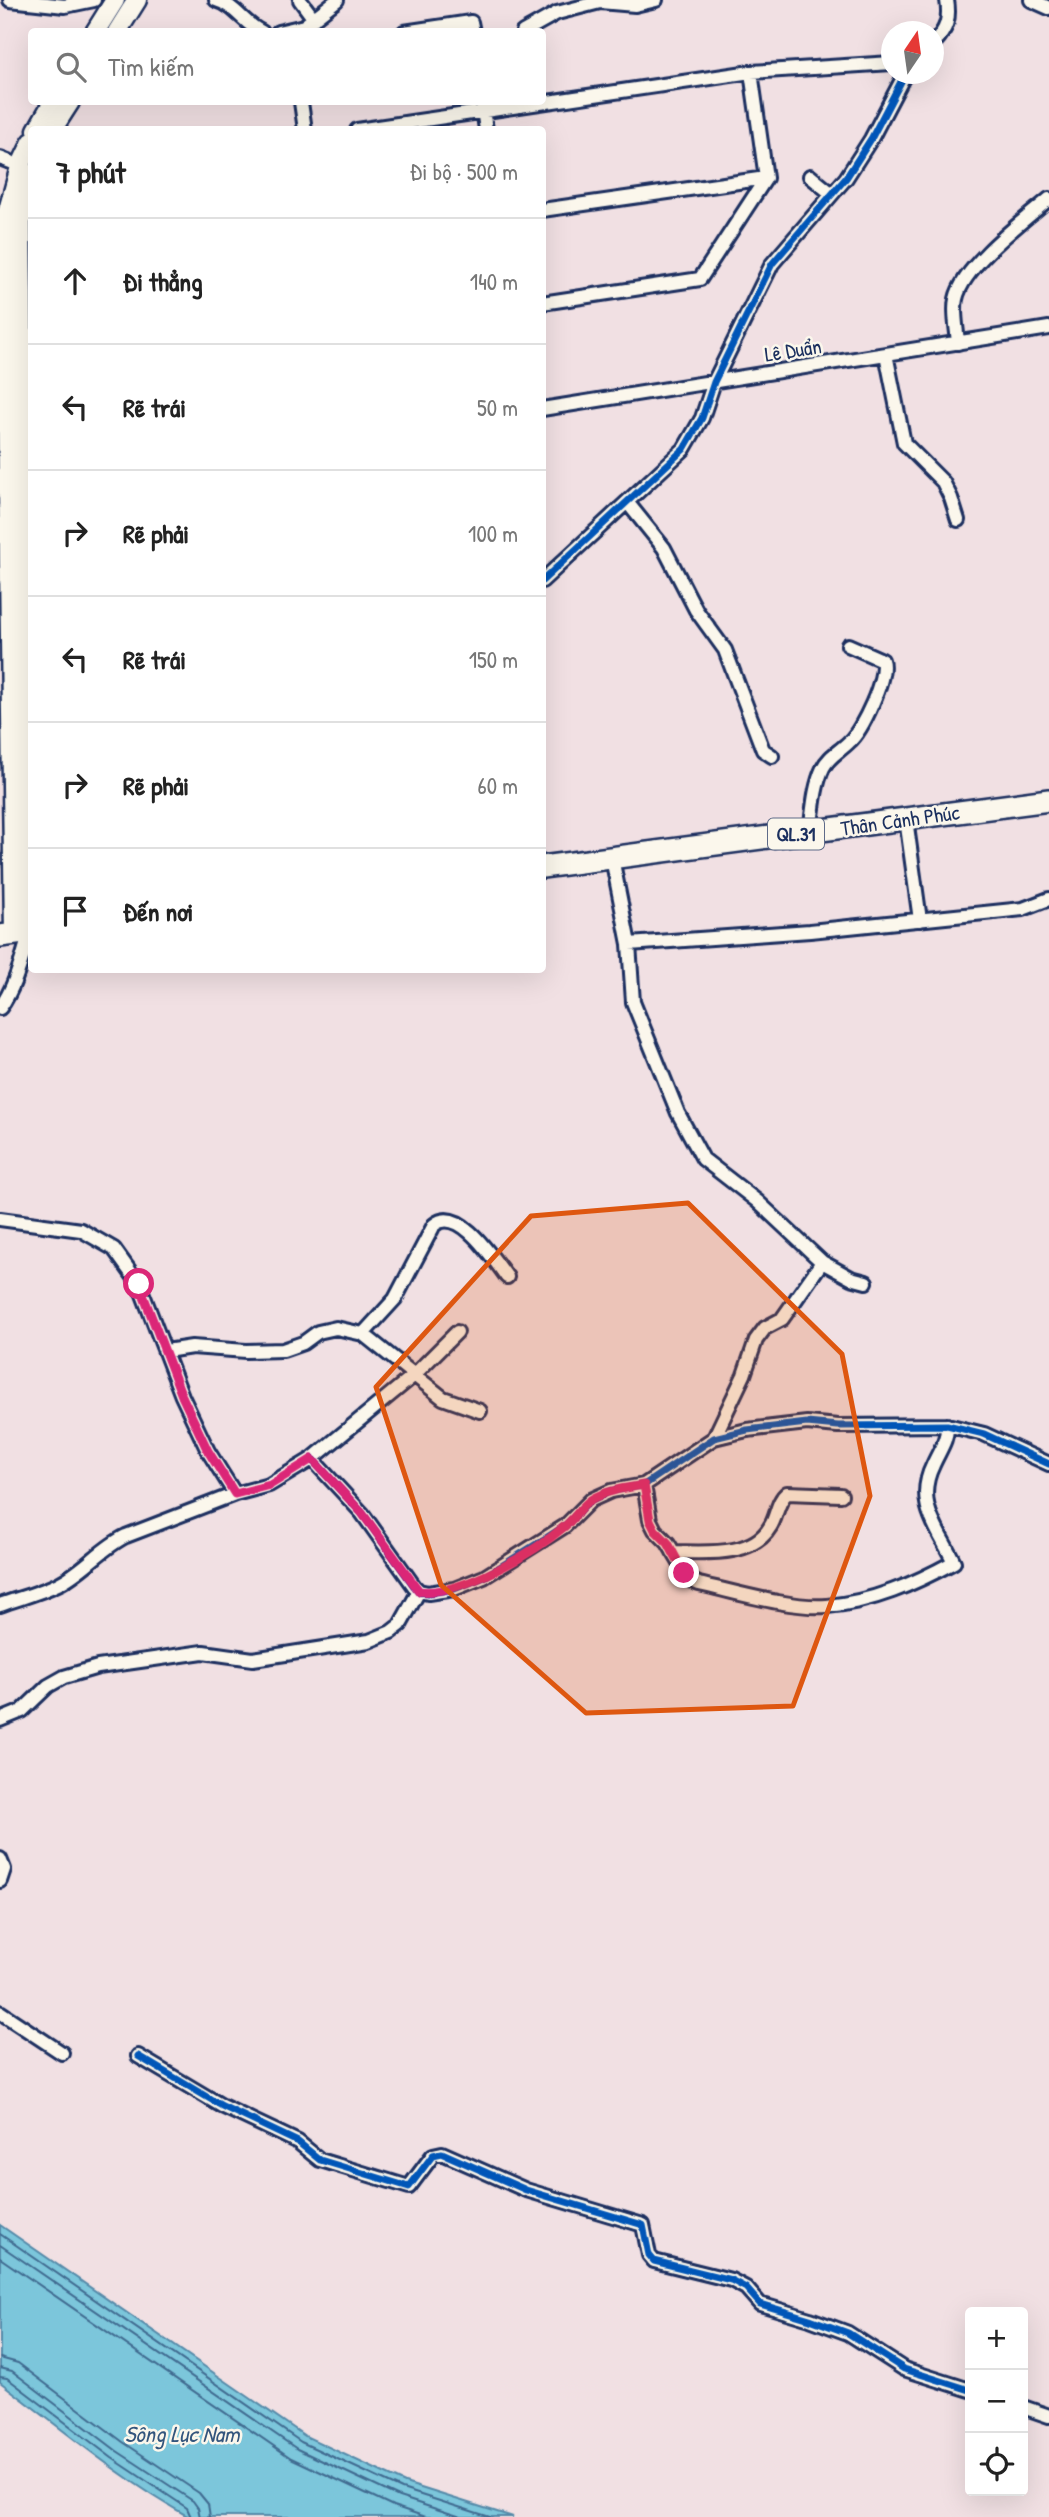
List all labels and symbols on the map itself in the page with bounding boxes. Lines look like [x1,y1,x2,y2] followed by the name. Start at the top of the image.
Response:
[881,21,944,84] north arrow
[763,331,823,369] street label: Lê Duẩn
[839,797,962,843] street label: Thân Cảnh Phúc
[768,818,824,849] road number: QL.31
[123,1268,154,1299] route start
[668,1557,699,1588] route end
[125,2418,241,2450] water label: Sông Lục Nam

